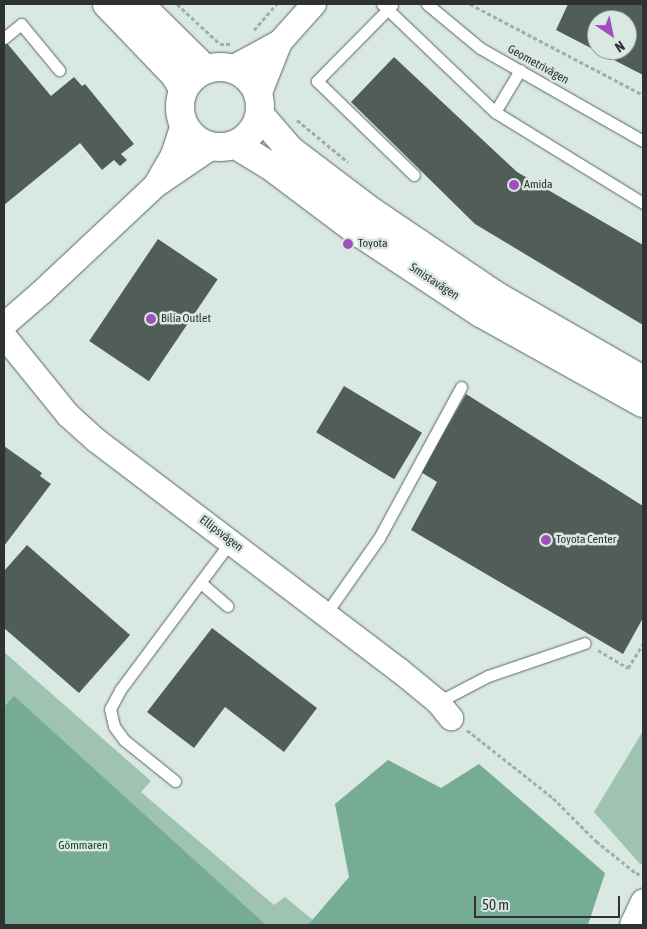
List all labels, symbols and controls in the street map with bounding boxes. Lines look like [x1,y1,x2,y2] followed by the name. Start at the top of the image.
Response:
[587,10,637,60] north arrow
[612,38,628,56] text: N
[505,42,571,88] street label: Geometrivägen
[524,178,553,192] place label: Amida
[508,179,520,191] marker: Amida
[358,237,388,251] place label: Toyota
[342,238,354,250] marker: Toyota
[406,261,462,303] street label: Smistavägen
[161,312,211,326] place label: Bilia Outlet
[145,313,157,325] marker: Bilia Outlet
[196,513,246,555] street label: Ellipsvägen
[556,533,616,547] place label: Toyota Center
[540,534,552,546] marker: Toyota Center
[58,839,108,853] park label: Gömmaren
[477,886,623,918] scale bar
[482,896,509,913] text: 50 m

